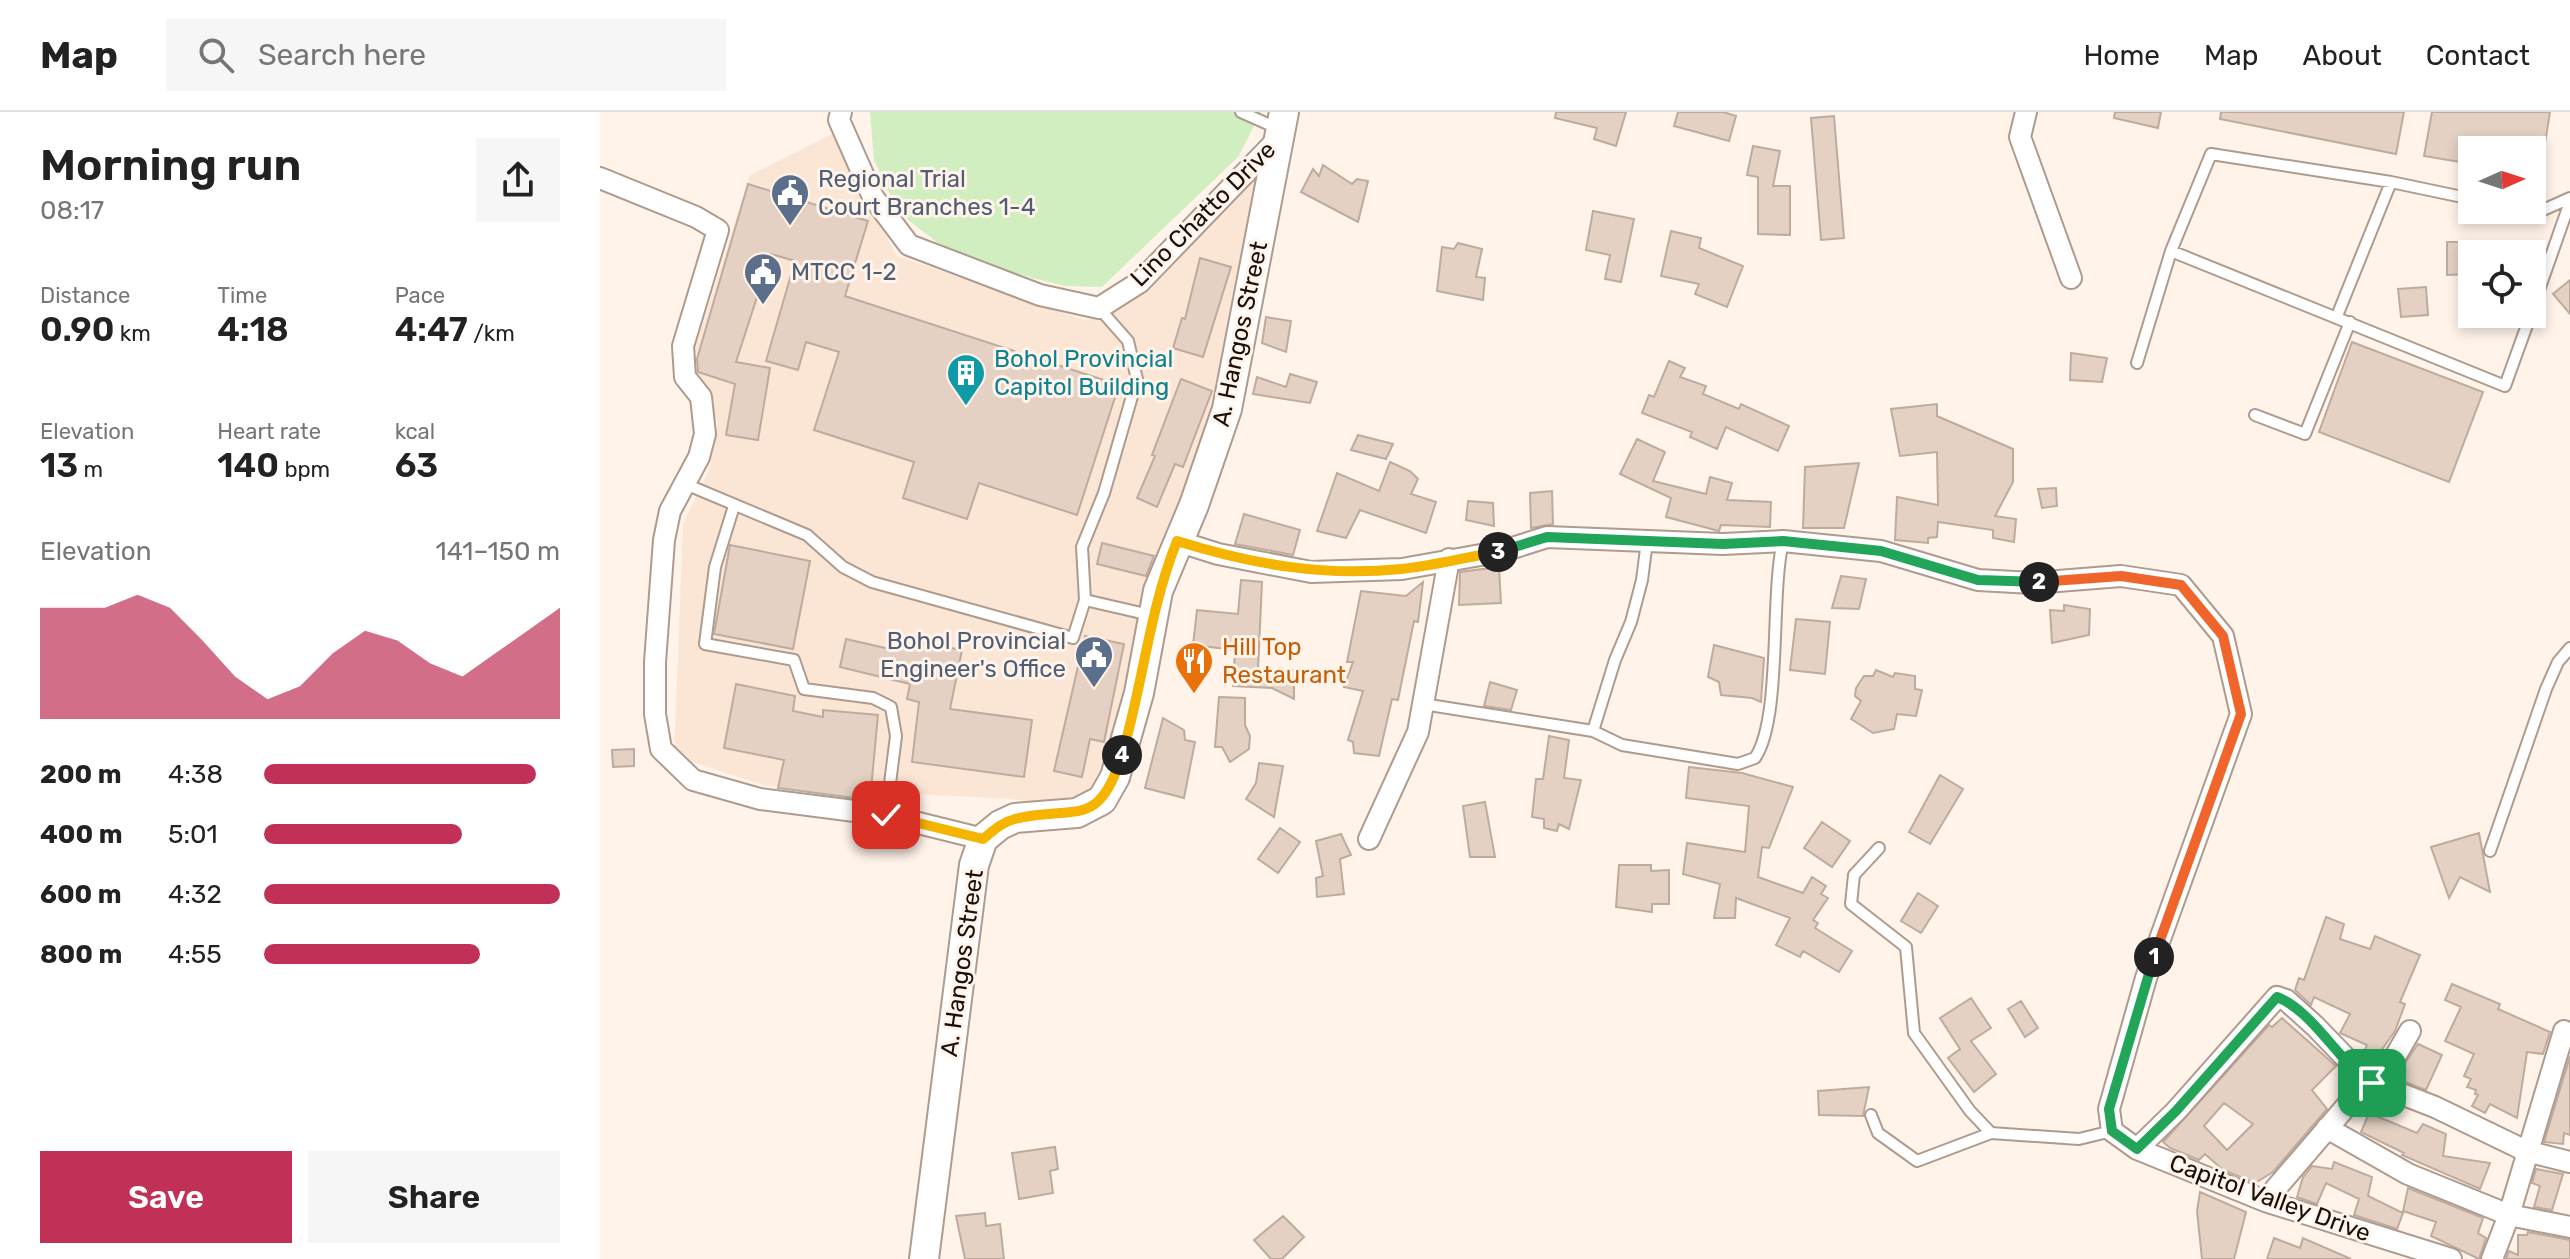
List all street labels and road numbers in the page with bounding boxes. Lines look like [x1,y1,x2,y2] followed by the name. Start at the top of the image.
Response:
[1125,136,1281,292] street label: Lino Chatto Drive
[1207,239,1273,429] street label: A. Hangos Street
[935,868,989,1058] street label: A. Hangos Street
[2166,1149,2374,1247] street label: Capitol Valley Drive

